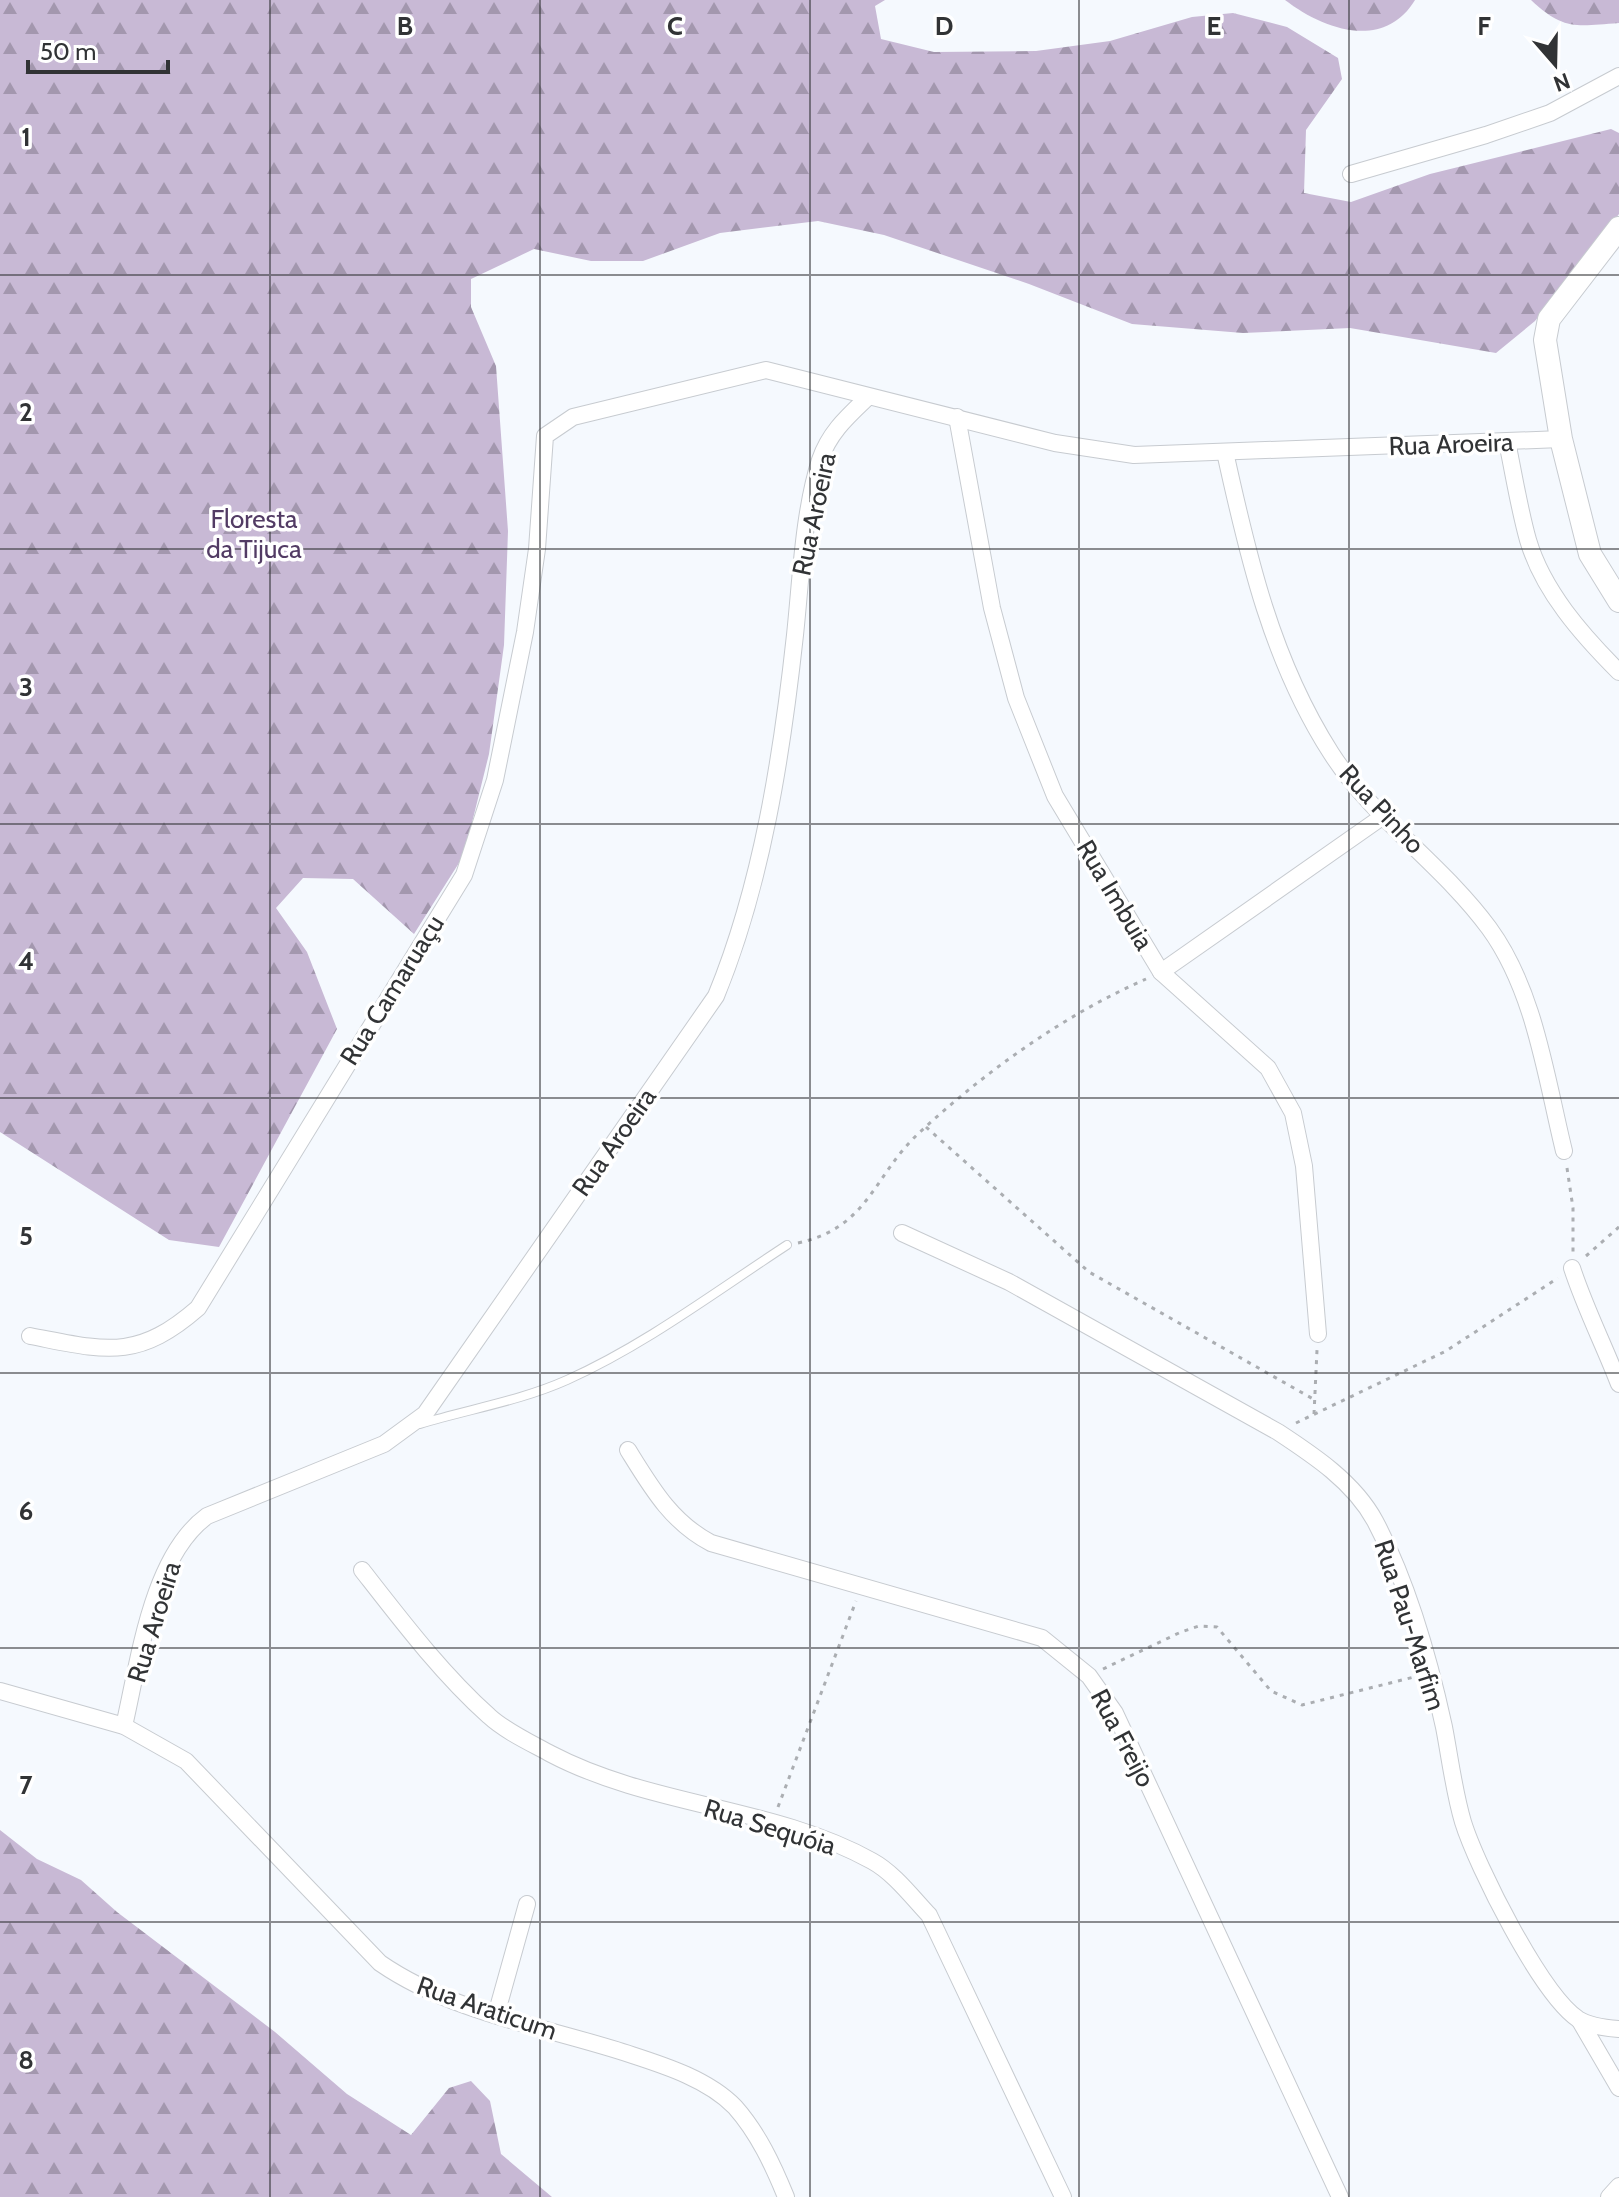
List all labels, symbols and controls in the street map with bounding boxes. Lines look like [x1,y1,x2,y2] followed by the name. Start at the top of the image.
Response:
[397,10,413,42] text: B
[667,10,683,42] text: C
[935,10,953,42] text: D
[1207,10,1221,42] text: E
[1477,10,1491,42] text: F
[28,24,168,74] scale bar
[1515,24,1595,104] north arrow
[40,37,96,66] text: 50 m
[1550,67,1574,98] text: N
[21,121,31,153] text: 1
[19,396,33,428] text: 2
[1388,426,1514,462] street label: Rua Aroeira
[785,449,843,578] street label: Rua Aroeira
[206,503,302,565] park label: Floresta da Tijuca
[19,671,33,703] text: 3
[1333,758,1431,860] street label: Rua Pinho
[1070,834,1161,956] street label: Rua Imbuia
[333,909,451,1071] street label: Rua Camaruaçu
[18,945,34,977] text: 4
[565,1081,663,1202] street label: Rua Aroeira
[19,1220,33,1252] text: 5
[19,1495,33,1527] text: 6
[1367,1536,1453,1714] street label: Rua Pau-Marfim
[120,1557,188,1686] street label: Rua Aroeira
[1084,1684,1162,1792] street label: Rua Freijo
[19,1769,33,1801] text: 7
[700,1792,840,1862] street label: Rua Sequóia
[413,1969,561,2047] street label: Rua Araticum
[18,2044,34,2076] text: 8

